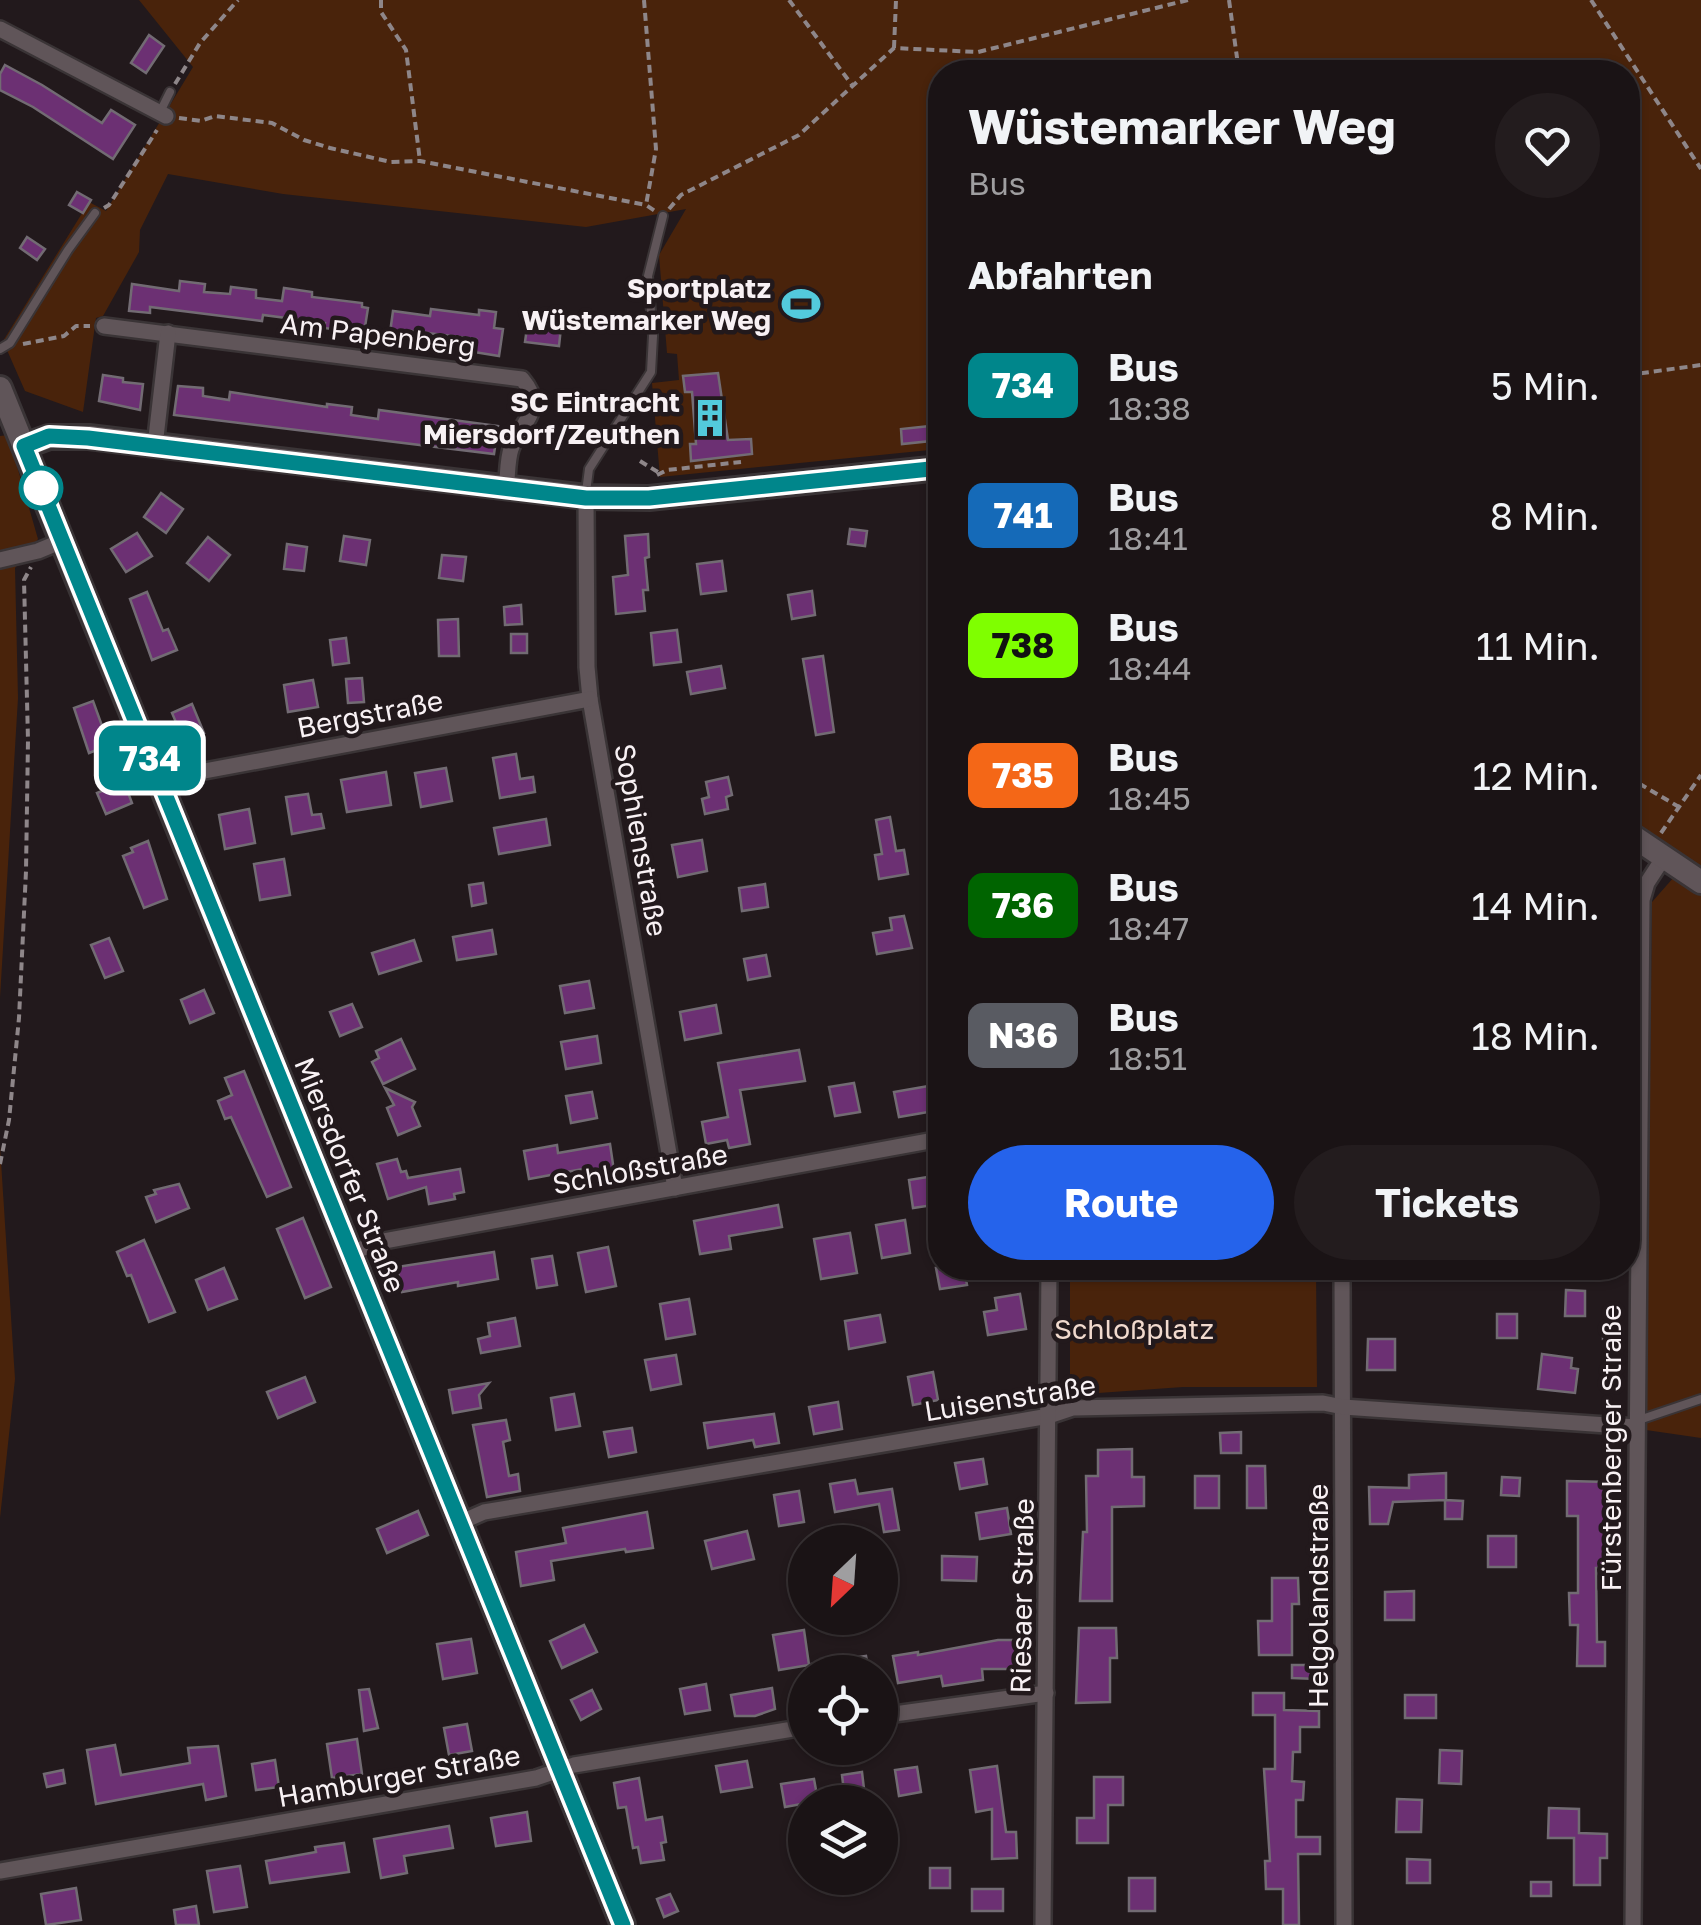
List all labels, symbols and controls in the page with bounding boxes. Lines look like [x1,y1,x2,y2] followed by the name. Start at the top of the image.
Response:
[1495,93,1600,198] button: heart
[968,97,1396,155] text: Wüstemarker Weg
[968,164,1026,202] text: Bus
[968,252,1152,297] text: Abfahrten
[522,271,771,336] place label: Sportplatz Wüstemarker Weg
[780,283,822,325] sports icon: Sportplatz Wüstemarker Weg
[279,306,478,363] street label: Am Papenberg
[1108,344,1179,389] text: Bus
[1491,363,1600,408] text: 5 Min.
[992,364,1054,406] text: 734
[423,385,680,450] place label: SC Eintracht Miersdorf/Zeuthen
[1108,389,1191,427] text: 18:38
[689,397,731,439] building icon: SC Eintracht Miersdorf/Zeuthen
[20,467,62,509] unlabelled marker
[1108,474,1179,519] text: Bus
[1490,493,1600,538] text: 8 Min.
[994,494,1052,536] text: 741
[1108,519,1188,557] text: 18:41
[1108,604,1179,649] text: Bus
[1476,623,1600,668] text: 11 Min.
[992,624,1054,666] text: 738
[1108,649,1192,687] text: 18:44
[294,683,446,744] street label: Bergstraße
[92,726,208,790] line badge: 734
[1108,734,1179,779] text: Bus
[119,737,181,779] text: 734
[608,741,675,939] street label: Sophienstraße
[1472,753,1600,798] text: 12 Min.
[992,754,1054,796] text: 735
[1108,779,1191,817] text: 18:45
[1108,864,1179,909] text: Bus
[1471,883,1600,928] text: 14 Min.
[992,884,1054,926] text: 736
[1108,909,1189,947] text: 18:47
[1108,994,1179,1039] text: Bus
[1471,1013,1600,1058] text: 18 Min.
[988,1014,1058,1056] text: N36
[1108,1039,1187,1077] text: 18:51
[288,1052,413,1297] street label: Miersdorfer Straße
[550,1137,730,1200] street label: Schloßstraße
[968,1145,1274,1260] button: Route
[1294,1145,1600,1260] button: Tickets
[1594,1304,1627,1592] street label: Fürstenberger Straße
[1054,1312,1214,1345] park label: Schloßplatz
[922,1368,1098,1427] street label: Luisenstraße
[1301,1484,1334,1708] street label: Helgolandstraße
[1003,1498,1040,1694] street label: Riesaer Straße
[788,1525,898,1635] north arrow
[788,1525,898,1895] map controls
[788,1655,898,1765] button: locate
[275,1738,523,1813] street label: Hamburger Straße
[788,1785,898,1895] button: layers

